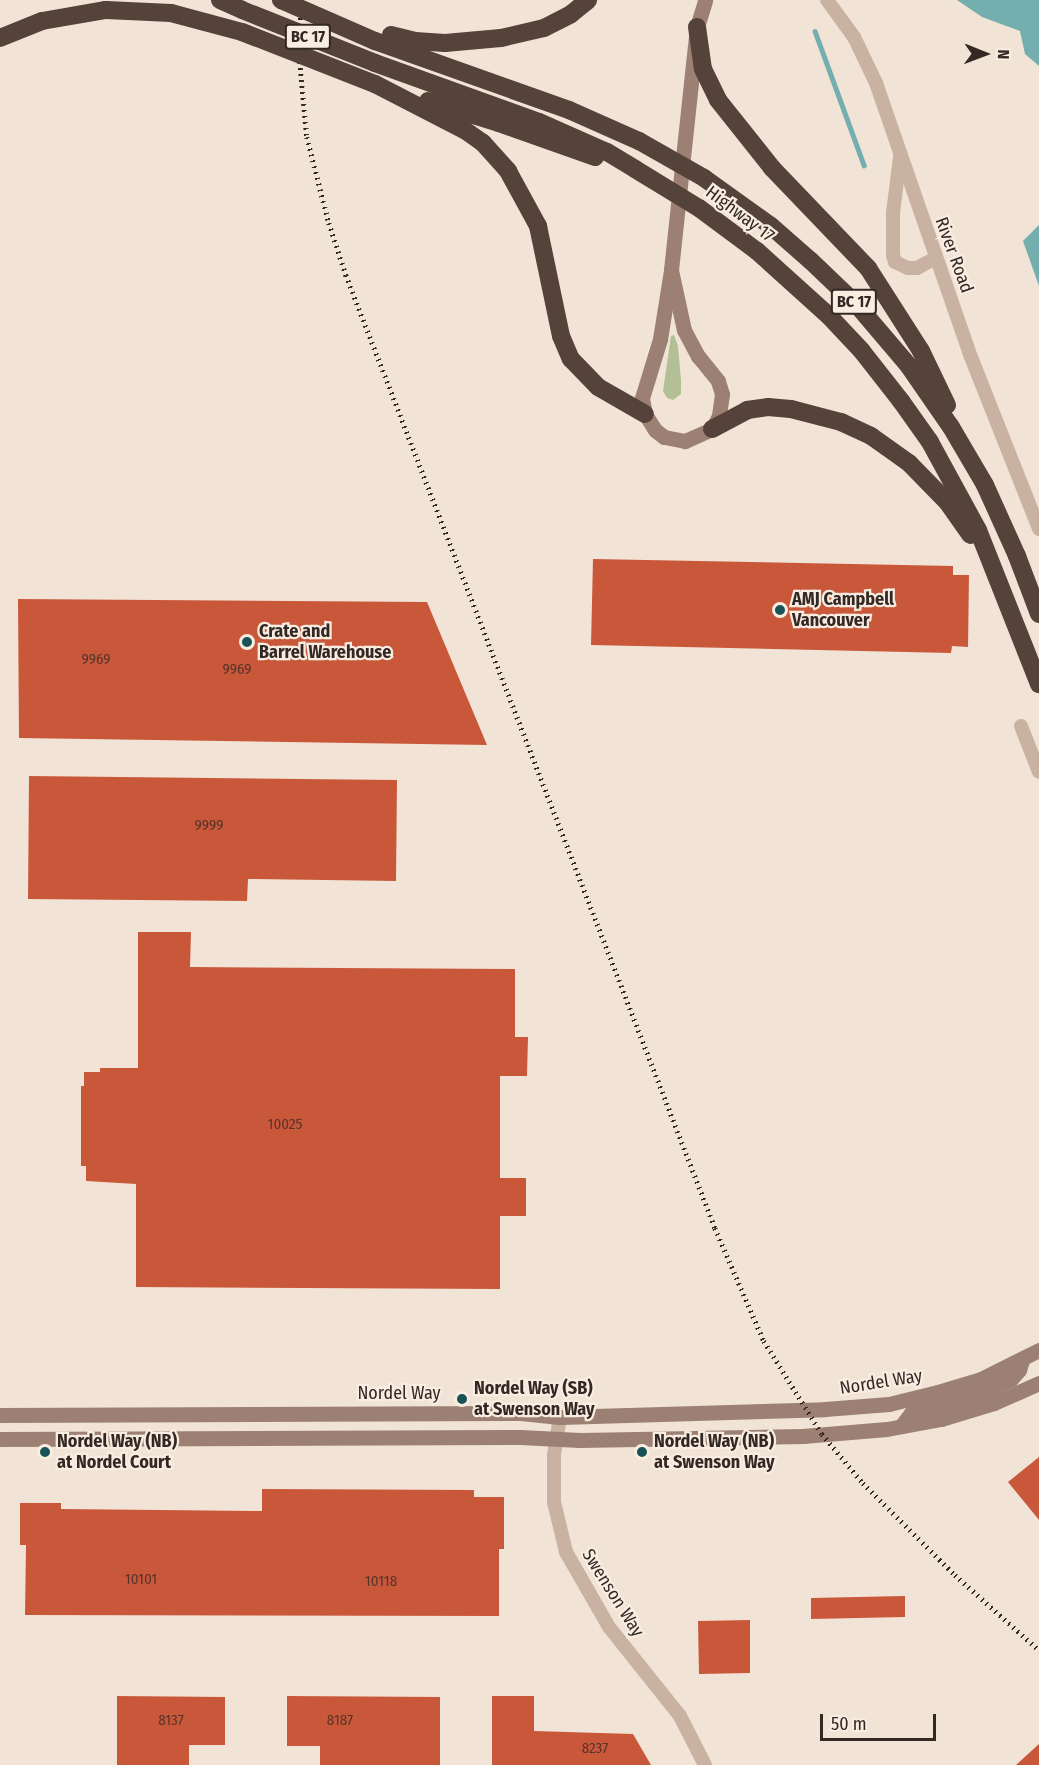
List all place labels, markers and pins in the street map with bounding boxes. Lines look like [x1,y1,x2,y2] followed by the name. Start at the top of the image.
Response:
[792,589,894,632] place label: AMJ Campbell Vancouver
[773,603,787,617] marker: AMJ Campbell Vancouver
[259,621,391,664] place label: Crate and Barrel Warehouse
[240,635,254,649] marker: Crate and Barrel Warehouse
[474,1378,595,1420] place label: Nordel Way (SB) at Swenson Way
[455,1392,469,1406] marker: Nordel Way (SB) at Swenson Way
[57,1431,177,1474] place label: Nordel Way (NB) at Nordel Court
[654,1431,775,1474] place label: Nordel Way (NB) at Swenson Way
[38,1445,52,1459] marker: Nordel Way (NB) at Nordel Court
[635,1445,649,1459] marker: Nordel Way (NB) at Swenson Way

